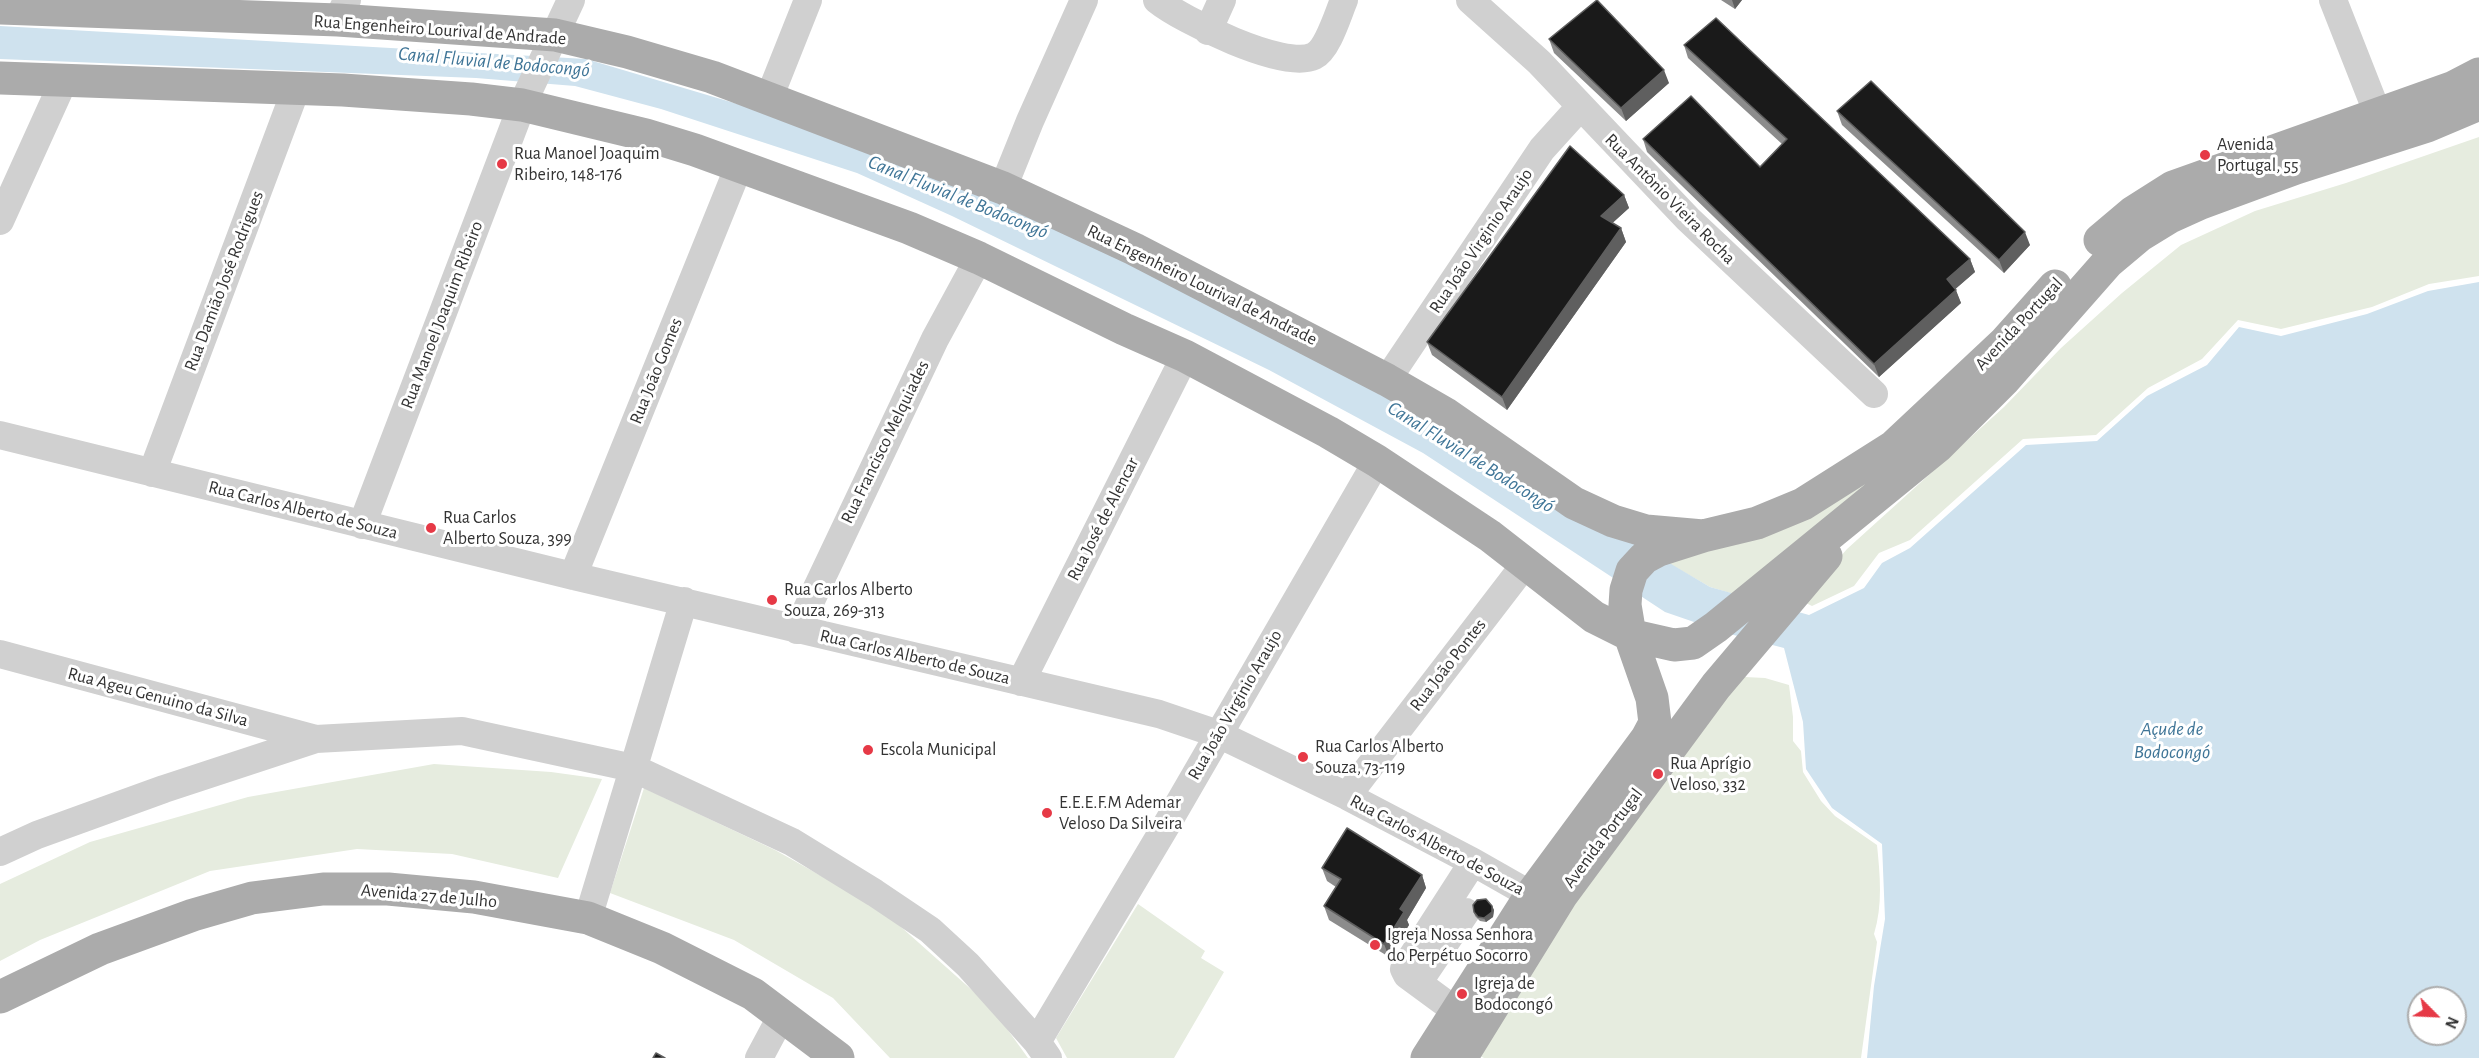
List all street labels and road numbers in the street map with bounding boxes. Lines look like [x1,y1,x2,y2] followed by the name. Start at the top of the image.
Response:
[313,10,567,50] street label: Rua Engenheiro Lourival de Andrade
[1600,129,1740,269] street label: Rua Antônio Vieira Rocha
[1424,164,1538,318] street label: Rua João Virginio Araujo
[180,188,268,374] street label: Rua Damião José Rodrigues
[396,218,488,412] street label: Rua Manoel Joaquim Ribeiro
[1084,220,1320,350] street label: Rua Engenheiro Lourival de Andrade
[1970,273,2068,375] street label: Avenida Portugal
[625,315,687,427] street label: Rua João Gomes
[836,357,934,527] street label: Rua Francisco Melquiades
[1063,454,1143,584] street label: Rua José de Alencar
[206,476,400,544] street label: Rua Carlos Alberto de Souza
[1405,615,1491,715] street label: Rua João Pontes
[818,625,1012,689] street label: Rua Carlos Alberto de Souza
[1183,626,1287,784] street label: Rua João Virginio Araujo
[65,663,251,731] street label: Rua Ageu Genuino da Silva
[1558,784,1648,892] street label: Avenida Portugal
[1346,790,1528,900] street label: Rua Carlos Alberto de Souza
[360,879,498,913] street label: Avenida 27 de Julho

